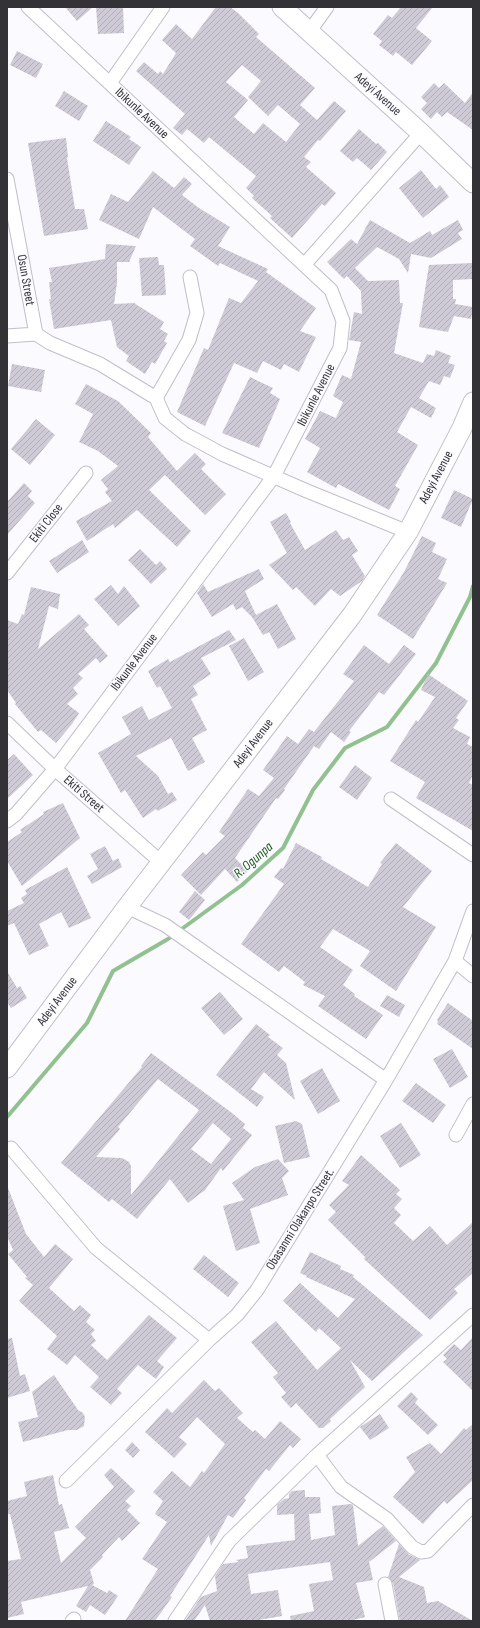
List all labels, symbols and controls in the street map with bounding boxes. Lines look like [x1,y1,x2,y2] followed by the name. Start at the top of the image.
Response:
[351,68,405,119] street label: Adeyi Avenue
[112,84,172,142] street label: Ibikunle Avenue
[14,253,38,307] street label: Osun Street
[293,361,339,429] street label: Ibikunle Avenue
[415,448,456,507] street label: Adeyi Avenue
[26,500,66,546] street label: Ekiti Close
[107,630,161,694] street label: Ibikunle Avenue
[229,715,277,771] street label: Adeyi Avenue
[60,772,108,816] street label: Ekiti Street
[230,838,276,882] water label: R. Ogunpa
[33,973,81,1029] street label: Adeyi Avenue
[262,1165,338,1273] street label: Obasanmi Olakanpo Street.

